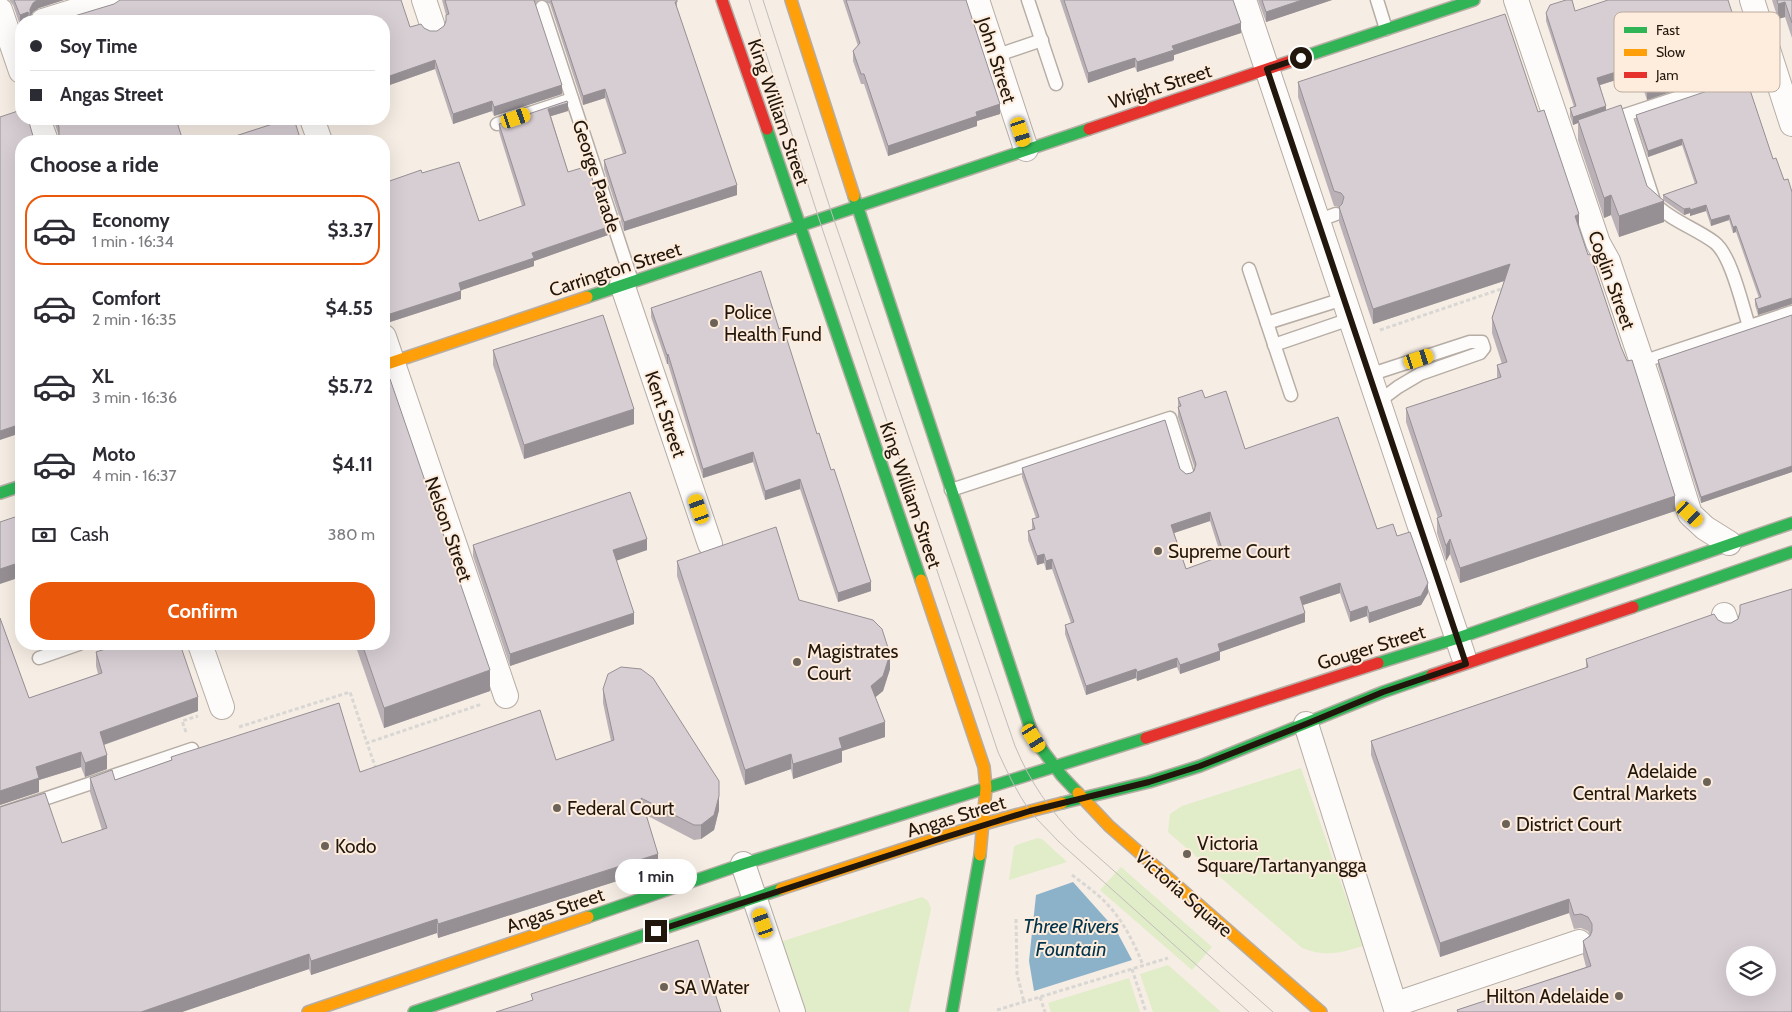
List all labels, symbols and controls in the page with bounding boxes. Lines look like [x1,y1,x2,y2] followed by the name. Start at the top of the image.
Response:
[1614,12,1780,92] legend
[972,13,1021,107] street label: John Street
[1656,21,1680,39] text: Fast
[60,35,137,58] text: Soy Time
[743,36,815,189] street label: King William Street
[1656,43,1685,61] text: Slow
[1290,47,1312,69] route start
[1106,59,1215,114] street label: Wright Street
[1655,66,1678,84] text: Jam
[60,83,163,106] text: Angas Street
[499,106,532,130] car
[1009,115,1032,149] car
[567,117,626,236] street label: George Parade
[30,151,159,178] text: Choose a ride
[32,208,77,253] icon: car
[92,209,170,232] text: Economy
[328,219,373,242] text: $3.37
[1583,228,1640,333] street label: Coglin Street
[92,232,174,251] text: 1 min · 16:34
[546,237,685,302] street label: Carrington Street
[32,286,77,331] icon: car
[92,287,161,310] text: Comfort
[326,297,373,320] text: $4.55
[724,301,822,346] place label: Police Health Fund
[92,310,176,329] text: 2 min · 16:35
[708,317,720,329] marker: Police Health Fund
[1402,347,1435,371] car
[32,364,77,409] icon: car
[92,365,113,388] text: XL
[640,368,691,461] street label: Kent Street
[328,375,373,398] text: $5.72
[92,388,177,407] text: 3 min · 16:36
[875,419,947,572] street label: King William Street
[32,442,77,487] icon: car
[92,443,136,466] text: Moto
[332,453,373,476] text: $4.11
[92,466,177,485] text: 4 min · 16:37
[420,474,477,585] street label: Nelson Street
[687,492,710,526] car
[1673,498,1706,530] car
[30,521,58,549] icon: cash
[70,523,109,546] text: Cash
[328,525,375,544] text: 380 m
[1168,540,1291,563] place label: Supreme Court
[1152,545,1164,557] marker: Supreme Court
[30,582,375,640] button: Confirm
[1315,620,1428,675] street label: Gouger Street
[807,640,898,685] place label: Magistrates Court
[791,656,803,668] marker: Magistrates Court
[1019,721,1048,755] car
[1573,760,1697,805] place label: Adelaide Central Markets
[1701,776,1713,788] marker: Adelaide Central Markets
[904,790,1009,842] street label: Angas Street
[567,797,675,820] place label: Federal Court
[551,802,563,814] marker: Federal Court
[1516,813,1622,836] place label: District Court
[1500,818,1512,830] marker: District Court
[1197,832,1367,877] place label: Victoria Square/Tartanyangga
[335,835,377,858] place label: Kodo
[319,840,331,852] marker: Kodo
[1130,845,1237,942] street label: Victoria Square
[1181,848,1193,860] marker: Victoria Square/Tartanyangga
[615,858,697,894] callout: 1 min
[638,867,674,886] text: 1 min
[503,883,608,938] street label: Angas Street
[751,906,774,940] car
[1023,914,1119,961] water label: Three Rivers Fountain
[645,920,667,942] route end
[1726,946,1776,996] map controls
[1726,946,1776,996] button: layers
[674,976,749,999] place label: SA Water
[658,981,670,993] marker: SA Water
[1486,985,1609,1008] place label: Hilton Adelaide
[1613,990,1625,1002] marker: Hilton Adelaide

